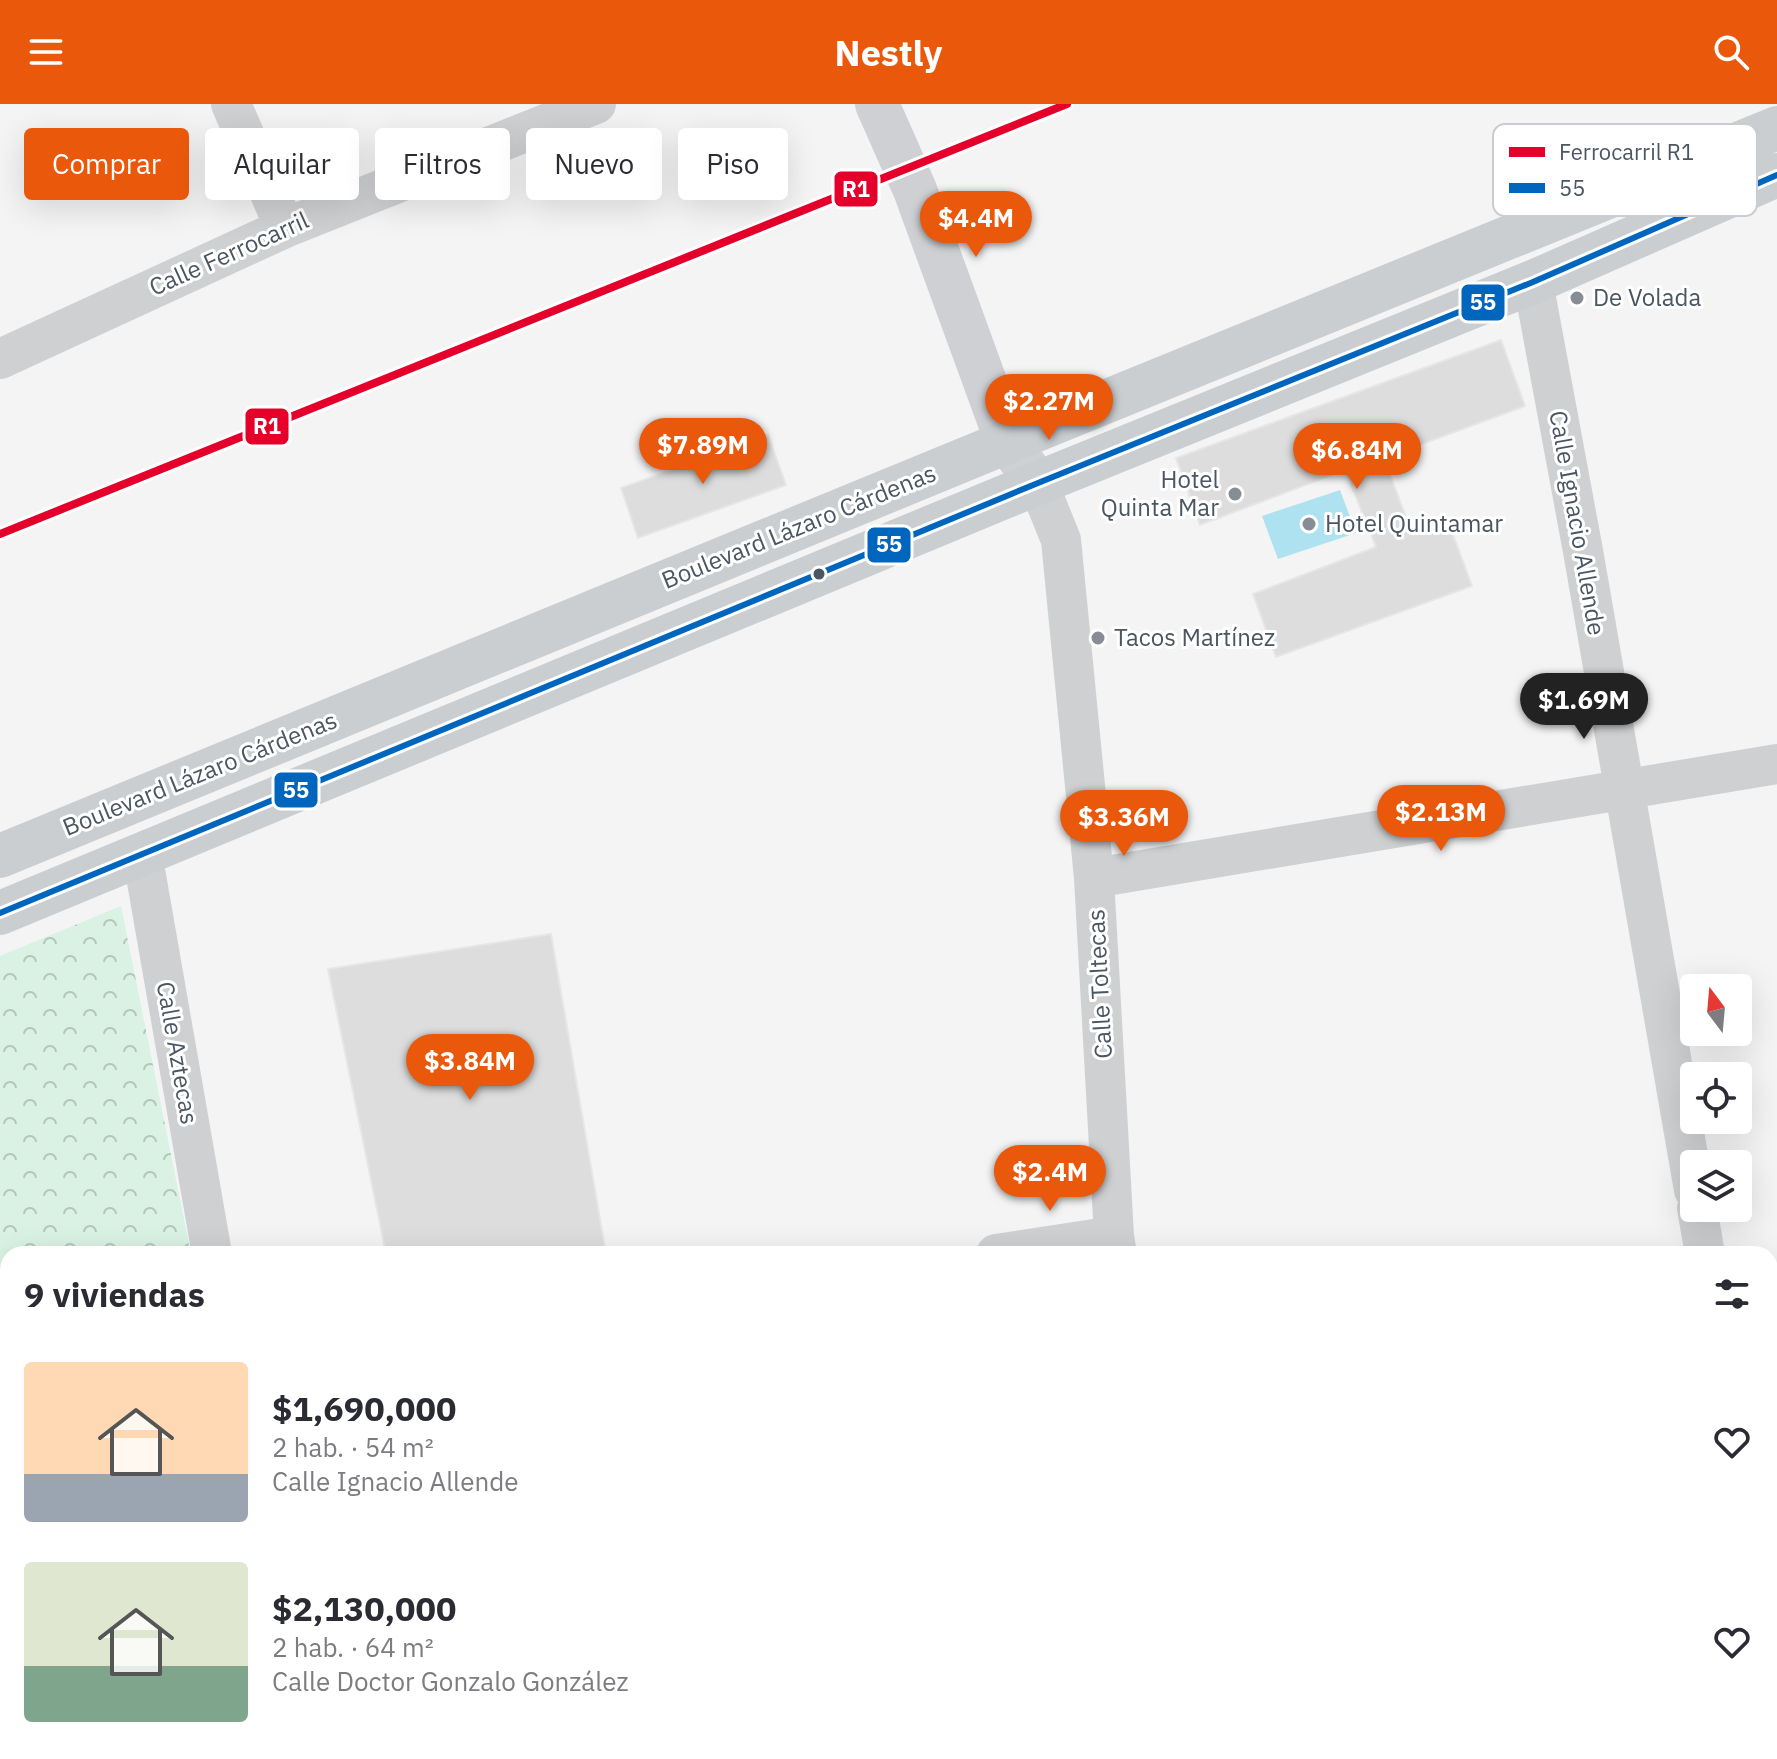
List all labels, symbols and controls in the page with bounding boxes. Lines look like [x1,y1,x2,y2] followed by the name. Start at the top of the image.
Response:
[835,29,942,76] text: Nestly
[24,30,68,74] icon: menu
[1709,30,1753,74] icon: search
[1493,124,1757,216] legend
[24,128,189,200] chip: Comprar
[205,128,359,200] chip: Alquilar
[375,128,510,200] chip: Filtros
[526,128,662,200] chip: Nuevo
[678,128,788,200] chip: Piso
[1559,137,1694,166] text: Ferrocarril R1
[833,170,879,208] line badge: R1
[1559,173,1585,202] text: 55
[842,174,870,203] text: R1
[920,191,1032,259] pin: $4.4M
[938,200,1014,234] text: $4.4M
[144,204,313,303] street label: Calle Ferrocarril
[1593,281,1702,313] place label: De Volada
[1460,283,1506,322] line badge: 55
[1470,287,1496,316] text: 55
[1568,289,1586,307] marker: De Volada
[984,374,1114,442] pin: $2.27M
[1003,383,1095,417] text: $2.27M
[244,407,290,446] line badge: R1
[1542,408,1614,638] street label: Calle Ignacio Allende
[253,411,281,440] text: R1
[638,418,768,486] pin: $7.89M
[1292,423,1422,491] pin: $6.84M
[657,427,749,461] text: $7.89M
[1311,432,1403,466] text: $6.84M
[657,456,940,596] street label: Boulevard Lázaro Cárdenas
[1101,463,1219,523] place label: Hotel Quinta Mar
[1226,485,1244,503] marker: Hotel Quinta Mar
[1325,507,1503,539] place label: Hotel Quintamar
[1300,515,1318,533] marker: Hotel Quintamar
[866,526,912,564] line badge: 55
[876,529,902,558] text: 55
[811,566,827,582] unlabelled marker
[1114,621,1275,653] place label: Tacos Martínez
[1089,629,1107,647] marker: Tacos Martínez
[1519,673,1649,741] pin: $1.69M
[1538,682,1630,716] text: $1.69M
[58,703,341,843] street label: Boulevard Lázaro Cárdenas
[273,771,319,809] line badge: 55
[283,775,309,804] text: 55
[1376,785,1506,853] pin: $2.13M
[1059,790,1189,858] pin: $3.36M
[1395,794,1487,828] text: $2.13M
[1078,799,1170,833] text: $3.36M
[1079,909,1119,1060] street label: Calle Toltecas
[1680,974,1752,1046] north arrow
[1680,974,1752,1222] map controls
[150,979,206,1127] street label: Calle Aztecas
[405,1034,535,1102] pin: $3.84M
[424,1043,516,1077] text: $3.84M
[1680,1062,1752,1134] button: locate
[994,1145,1106,1213] pin: $2.4M
[1680,1150,1752,1222] button: layers
[1012,1154,1088,1188] text: $2.4M
[24,1272,205,1316] text: 9 viviendas
[1710,1272,1754,1316] icon: filters
[272,1386,456,1430] text: $1,690,000
[88,1394,184,1490] icon: home
[1710,1420,1754,1464] icon: heart
[272,1430,434,1464] text: 2 hab. · 54 m²
[272,1464,519,1498] text: Calle Ignacio Allende
[272,1586,456,1630] text: $2,130,000
[88,1594,184,1690] icon: home
[1710,1620,1754,1664] icon: heart
[272,1630,434,1664] text: 2 hab. · 64 m²
[272,1664,629,1698] text: Calle Doctor Gonzalo González

